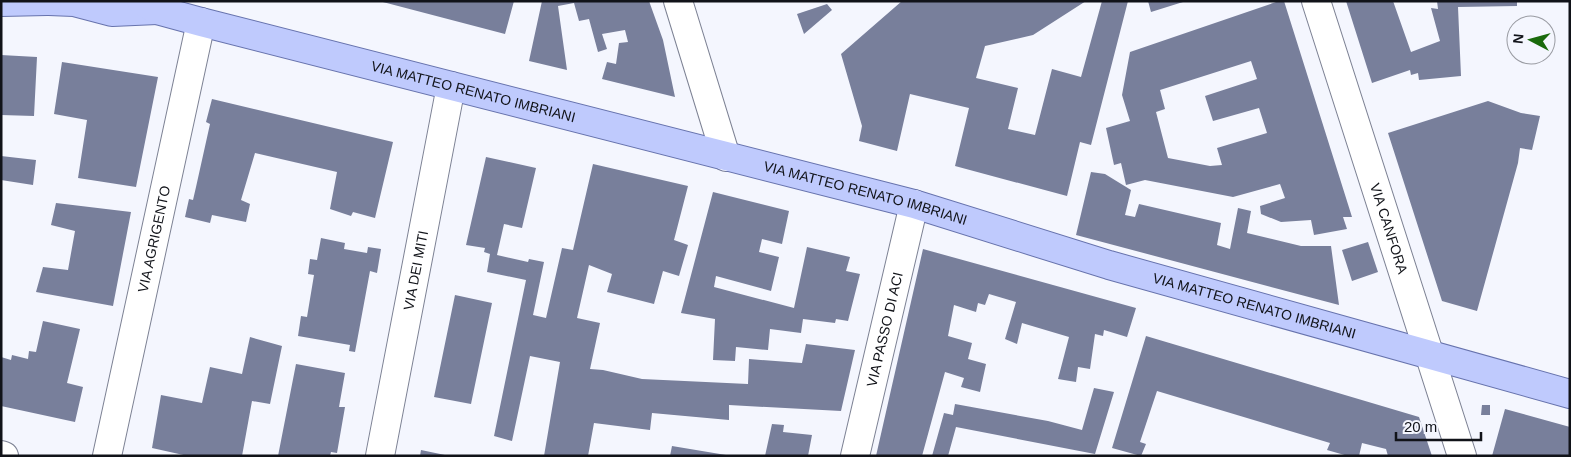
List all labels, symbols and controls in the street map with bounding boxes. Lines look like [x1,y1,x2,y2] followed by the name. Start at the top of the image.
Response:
[1506,15,1556,65] north arrow
[1510,33,1527,45] text: N
[369,58,577,125] street label: VIA MATTEO RENATO IMBRIANI
[762,158,969,228] street label: VIA MATTEO RENATO IMBRIANI
[1367,181,1411,276] street label: VIA CANFORA
[135,184,173,294] street label: VIA AGRIGENTO
[400,229,431,312] street label: VIA DEI MITI
[863,270,906,388] street label: VIA PASSO DI ACI
[1151,270,1358,342] street label: VIA MATTEO RENATO IMBRIANI
[1396,410,1481,442] scale bar
[1404,418,1437,435] text: 20 m

